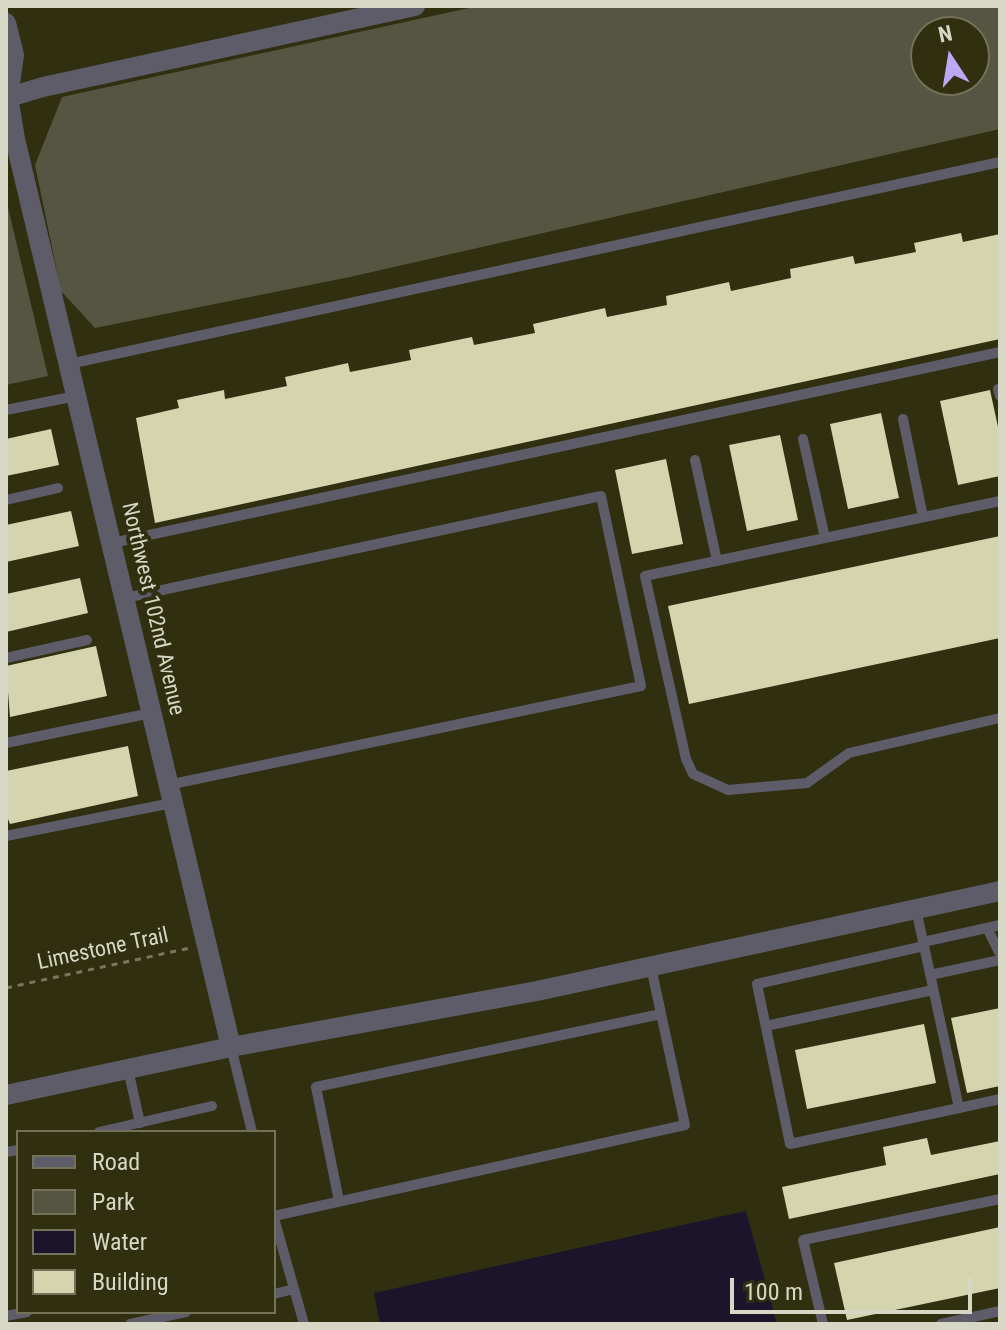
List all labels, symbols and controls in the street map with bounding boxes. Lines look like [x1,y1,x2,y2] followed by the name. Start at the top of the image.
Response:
[910,16,990,96] north arrow
[936,20,955,48] text: N
[115,500,189,718] street label: Northwest 102nd Avenue
[35,923,171,977] street label: Limestone Trail
[16,1130,276,1314] legend
[92,1148,140,1176] text: Road
[92,1188,135,1216] text: Park
[92,1228,147,1256] text: Water
[734,1262,976,1312] scale bar
[92,1268,169,1296] text: Building
[744,1278,803,1306] text: 100 m

